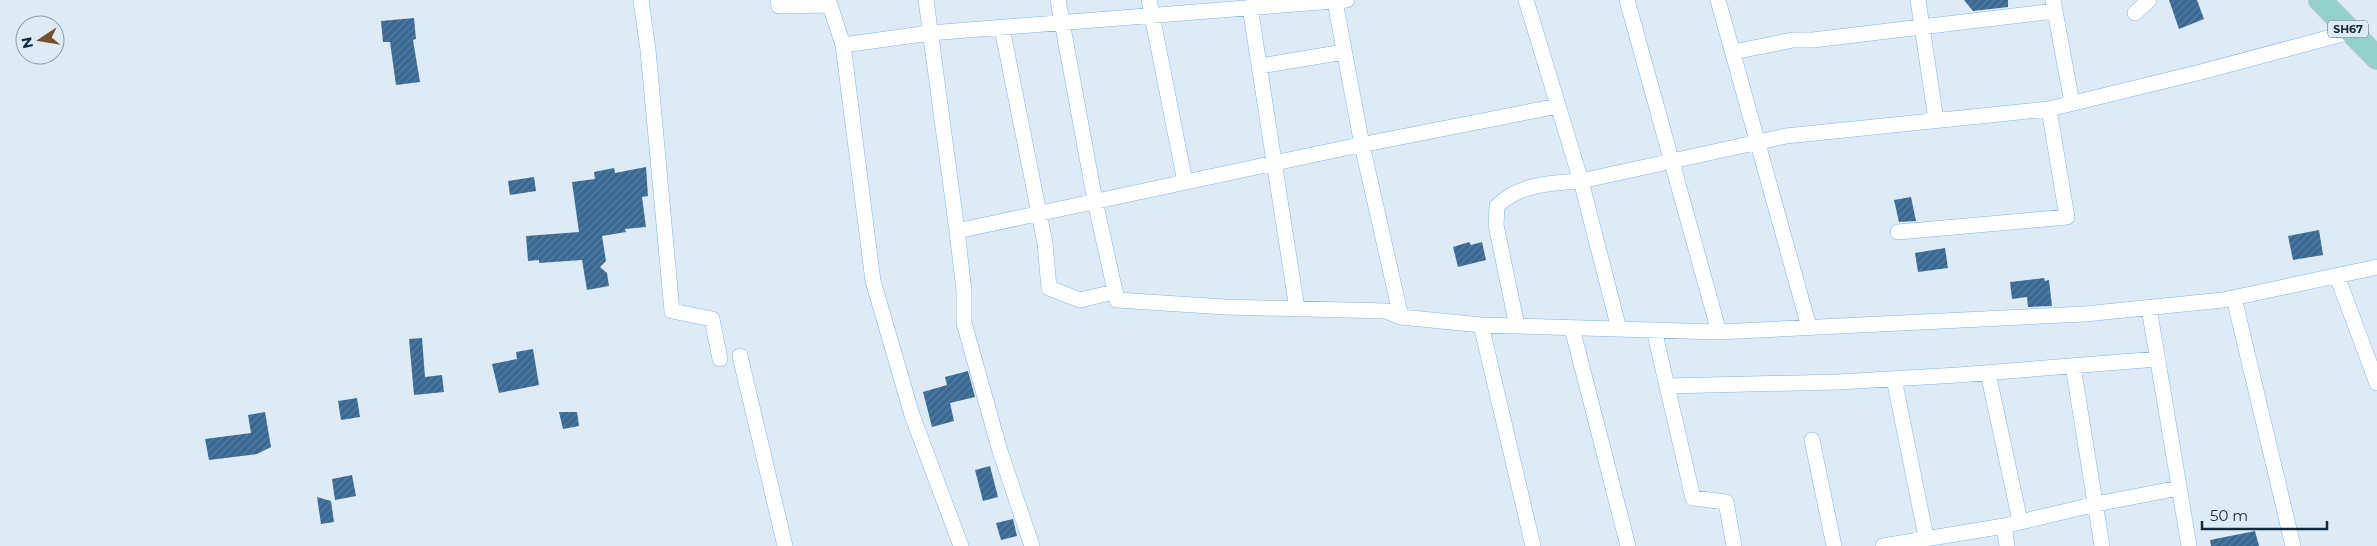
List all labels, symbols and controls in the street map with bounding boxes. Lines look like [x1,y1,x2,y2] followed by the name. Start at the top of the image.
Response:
[15,15,65,65] north arrow
[2328,20,2368,38] road number: SH67
[17,35,37,50] text: N
[2202,498,2327,530] scale bar
[2210,506,2248,525] text: 50 m

